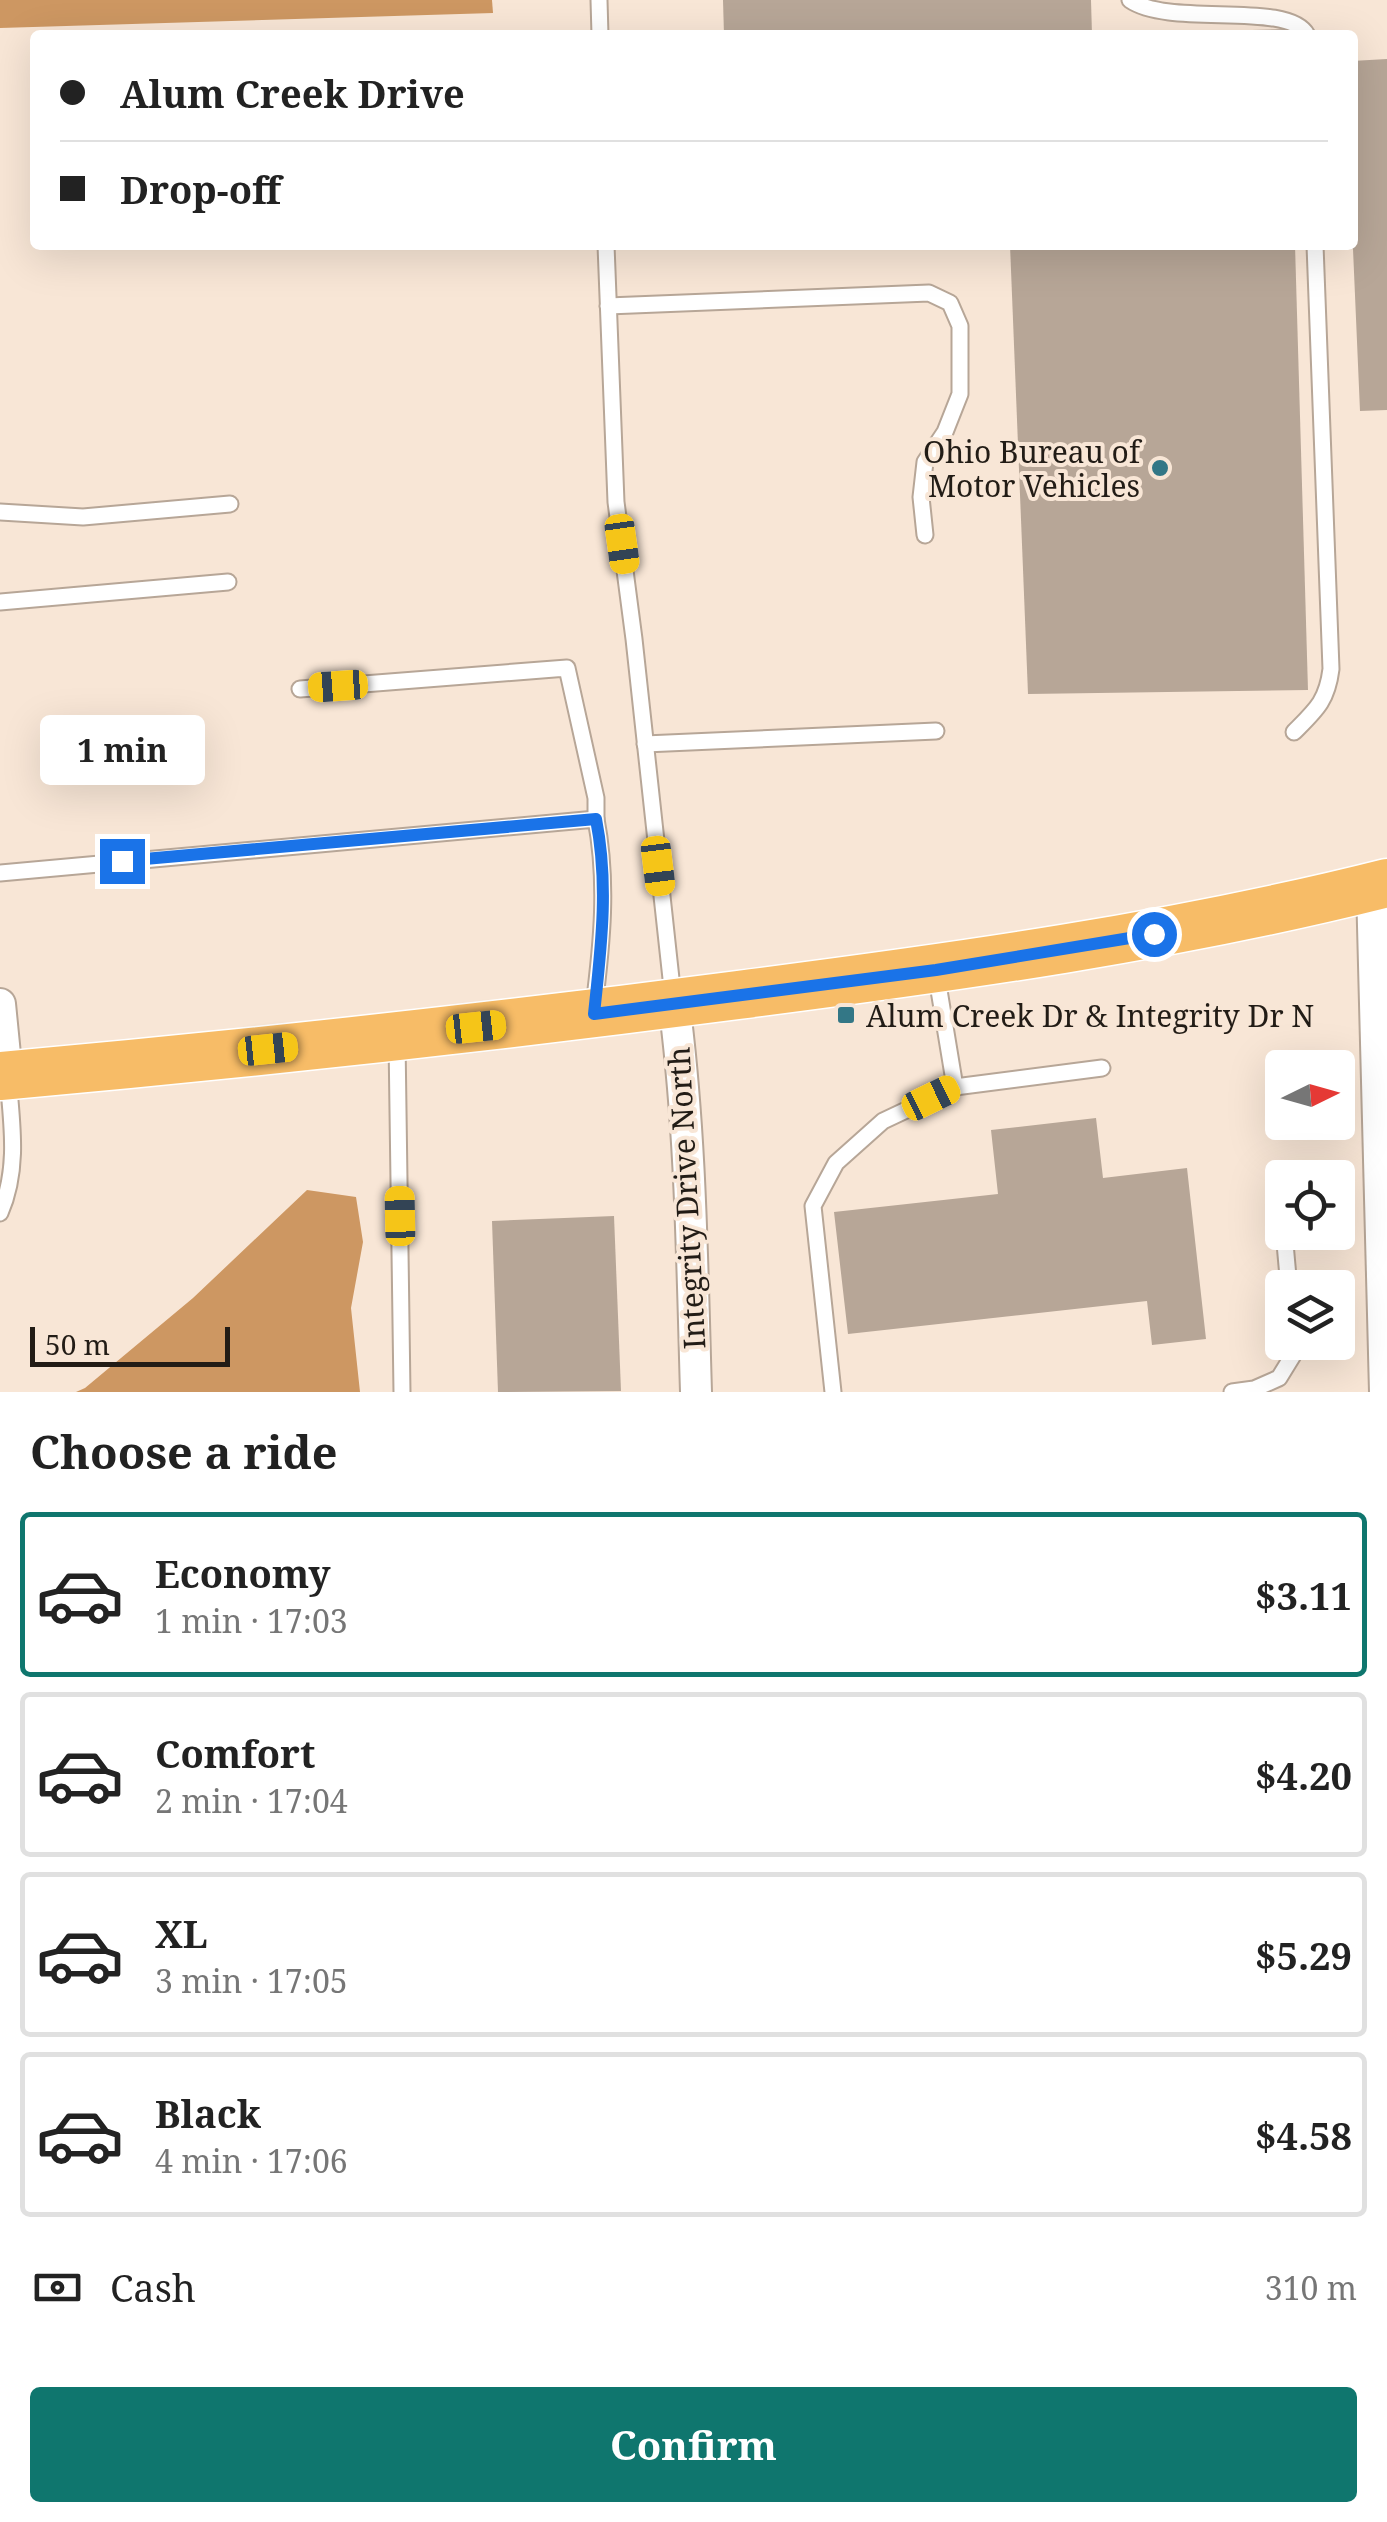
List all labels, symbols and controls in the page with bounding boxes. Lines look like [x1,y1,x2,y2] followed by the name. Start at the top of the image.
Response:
[120,67,465,119] text: Alum Creek Drive
[120,163,281,215] text: Drop-off
[923,431,1143,506] place label: Ohio Bureau of Motor Vehicles
[1149,457,1171,479] marker: Ohio Bureau of Motor Vehicles
[603,512,641,576] car
[307,669,369,703] car
[39,716,204,786] callout: 1 min
[77,728,168,771] text: 1 min
[639,834,677,898] car
[100,839,145,884] route end
[1132,912,1177,957] route start
[866,995,1314,1036] place label: Alum Creek Dr & Integrity Dr N
[835,1004,857,1026] marker: Alum Creek Dr & Integrity Dr N
[445,1009,507,1045] car
[237,1031,299,1067] car
[658,1046,714,1350] street label: Integrity Drive North
[1265,1050,1355,1140] north arrow
[1265,1050,1355,1360] map controls
[897,1071,965,1125] car
[1265,1160,1355,1250] button: locate
[384,1186,416,1246] car
[1265,1270,1355,1360] button: layers
[30,1322,230,1366] scale bar
[45,1325,110,1363] text: 50 m
[30,1421,338,1482] text: Choose a ride
[155,1547,331,1599] text: Economy
[35,1550,125,1640] icon: car
[1255,1569,1352,1621] text: $3.11
[155,1599,348,1642] text: 1 min · 17:03
[155,1727,315,1779] text: Comfort
[35,1730,125,1820] icon: car
[1255,1749,1352,1801] text: $4.20
[155,1779,348,1822] text: 2 min · 17:04
[155,1907,208,1959] text: XL
[35,1910,125,2000] icon: car
[1255,1929,1352,1981] text: $5.29
[155,1959,348,2002] text: 3 min · 17:05
[155,2087,261,2139] text: Black
[35,2090,125,2180] icon: car
[1255,2109,1352,2161] text: $4.58
[155,2139,348,2182] text: 4 min · 17:06
[30,2260,85,2315] icon: cash
[110,2261,196,2313] text: Cash
[1265,2266,1357,2309] text: 310 m
[30,2387,1357,2502] button: Confirm

